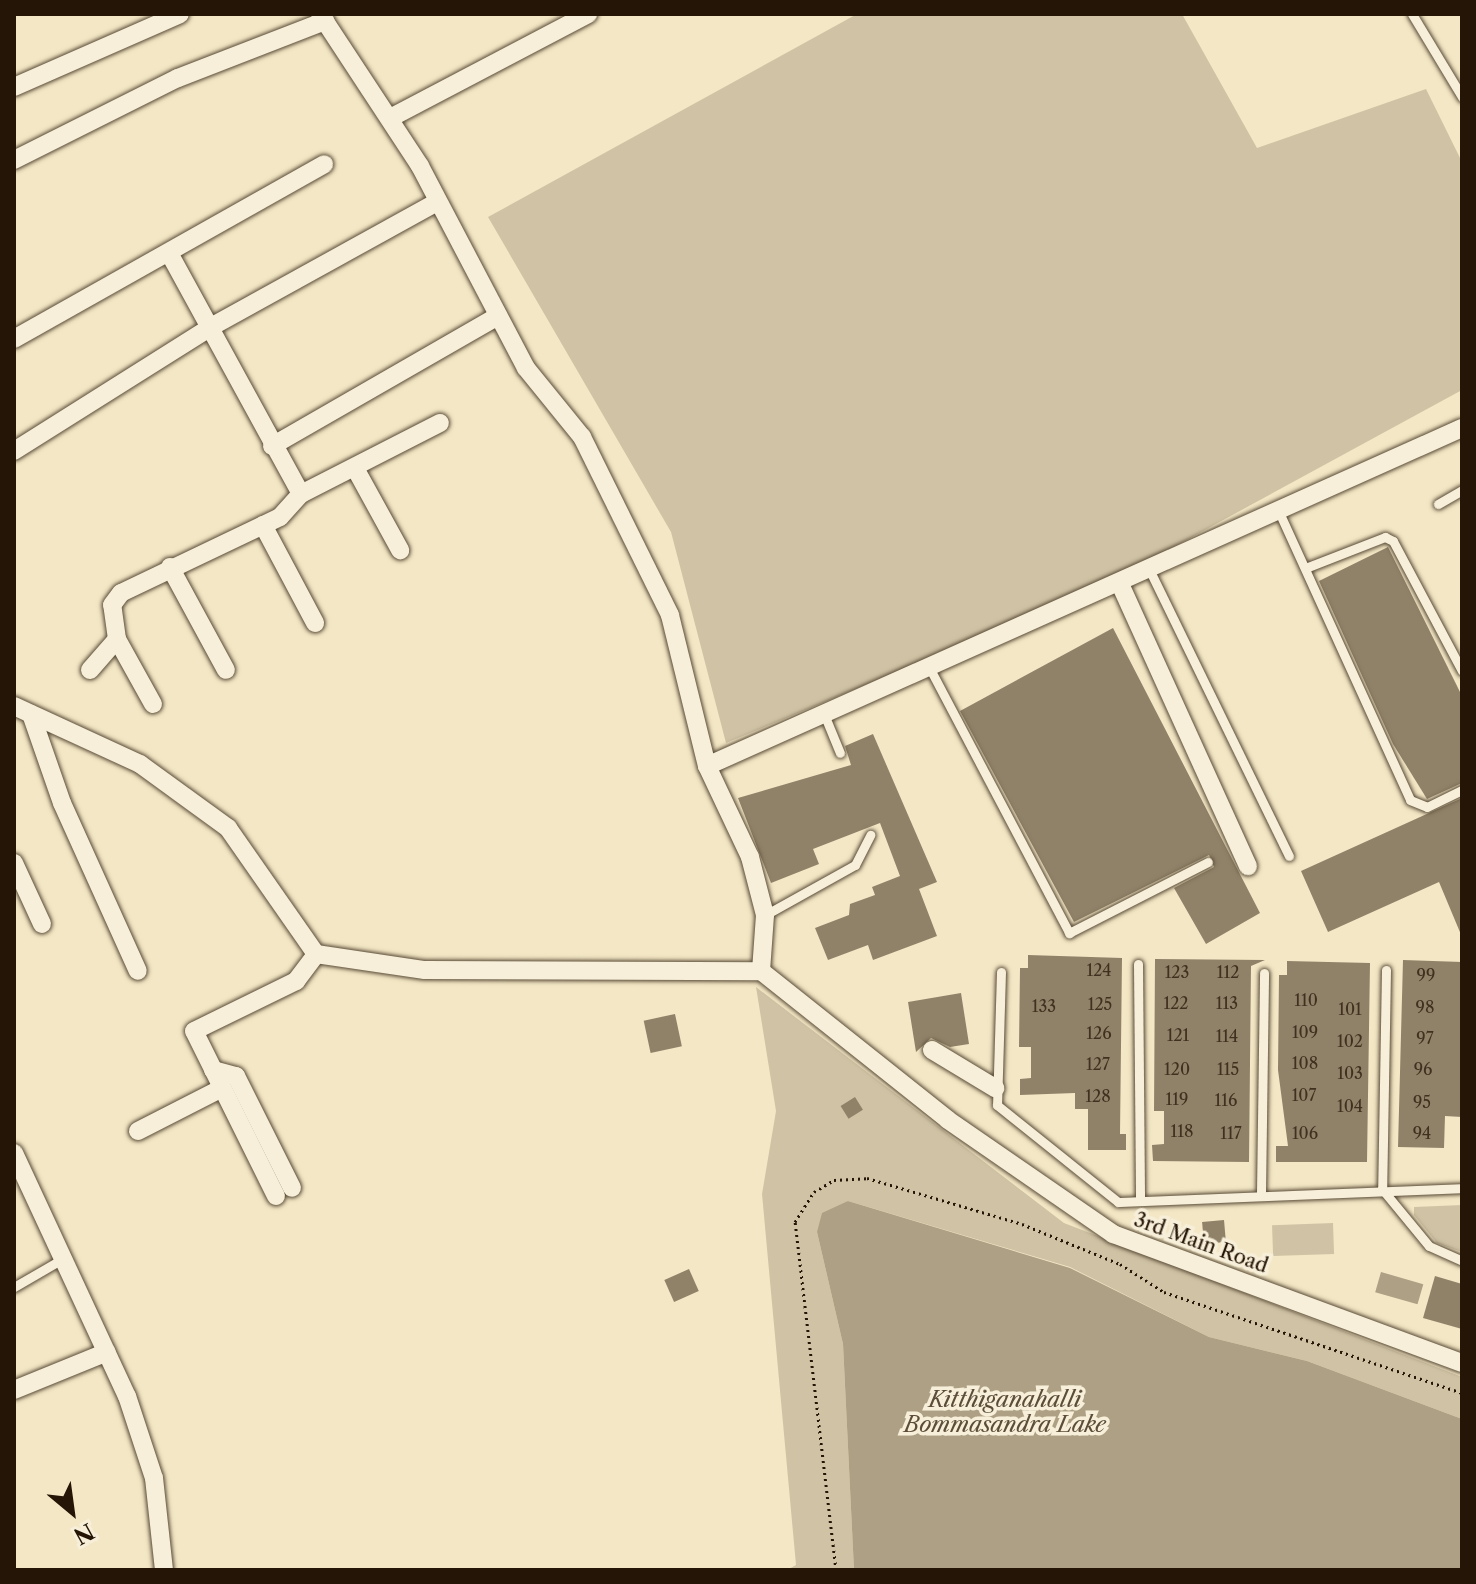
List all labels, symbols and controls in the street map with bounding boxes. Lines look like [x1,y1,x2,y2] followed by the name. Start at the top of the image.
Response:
[1086,960,1112,980] house number: 124
[1165,962,1189,982] house number: 123
[1217,962,1239,982] house number: 112
[1417,965,1435,985] house number: 99
[1294,990,1318,1010] house number: 110
[1163,993,1189,1013] house number: 122
[1216,993,1238,1013] house number: 113
[1088,994,1112,1014] house number: 125
[1032,996,1056,1016] house number: 133
[1416,997,1434,1017] house number: 98
[1338,999,1362,1019] house number: 101
[1292,1022,1318,1042] house number: 109
[1086,1023,1112,1043] house number: 126
[1167,1025,1189,1045] house number: 121
[1216,1026,1238,1046] house number: 114
[1416,1028,1434,1048] house number: 97
[1337,1031,1363,1051] house number: 102
[1292,1053,1318,1073] house number: 108
[1086,1054,1110,1074] house number: 127
[1164,1059,1190,1079] house number: 120
[1217,1059,1239,1079] house number: 115
[1414,1059,1432,1079] house number: 96
[1337,1063,1363,1083] house number: 103
[1292,1085,1316,1105] house number: 107
[1085,1086,1111,1106] house number: 128
[1166,1089,1188,1109] house number: 119
[1215,1090,1237,1110] house number: 116
[1413,1092,1431,1112] house number: 95
[1337,1096,1363,1116] house number: 104
[1171,1121,1193,1141] house number: 118
[1220,1123,1242,1143] house number: 117
[1292,1123,1318,1143] house number: 106
[1413,1123,1431,1143] house number: 94
[1131,1208,1271,1278] street label: 3rd Main Road
[904,1386,1106,1438] water label: Kitthiganahalli Bommasandra Lake
[32,1472,112,1552] north arrow
[69,1517,99,1550] text: N

